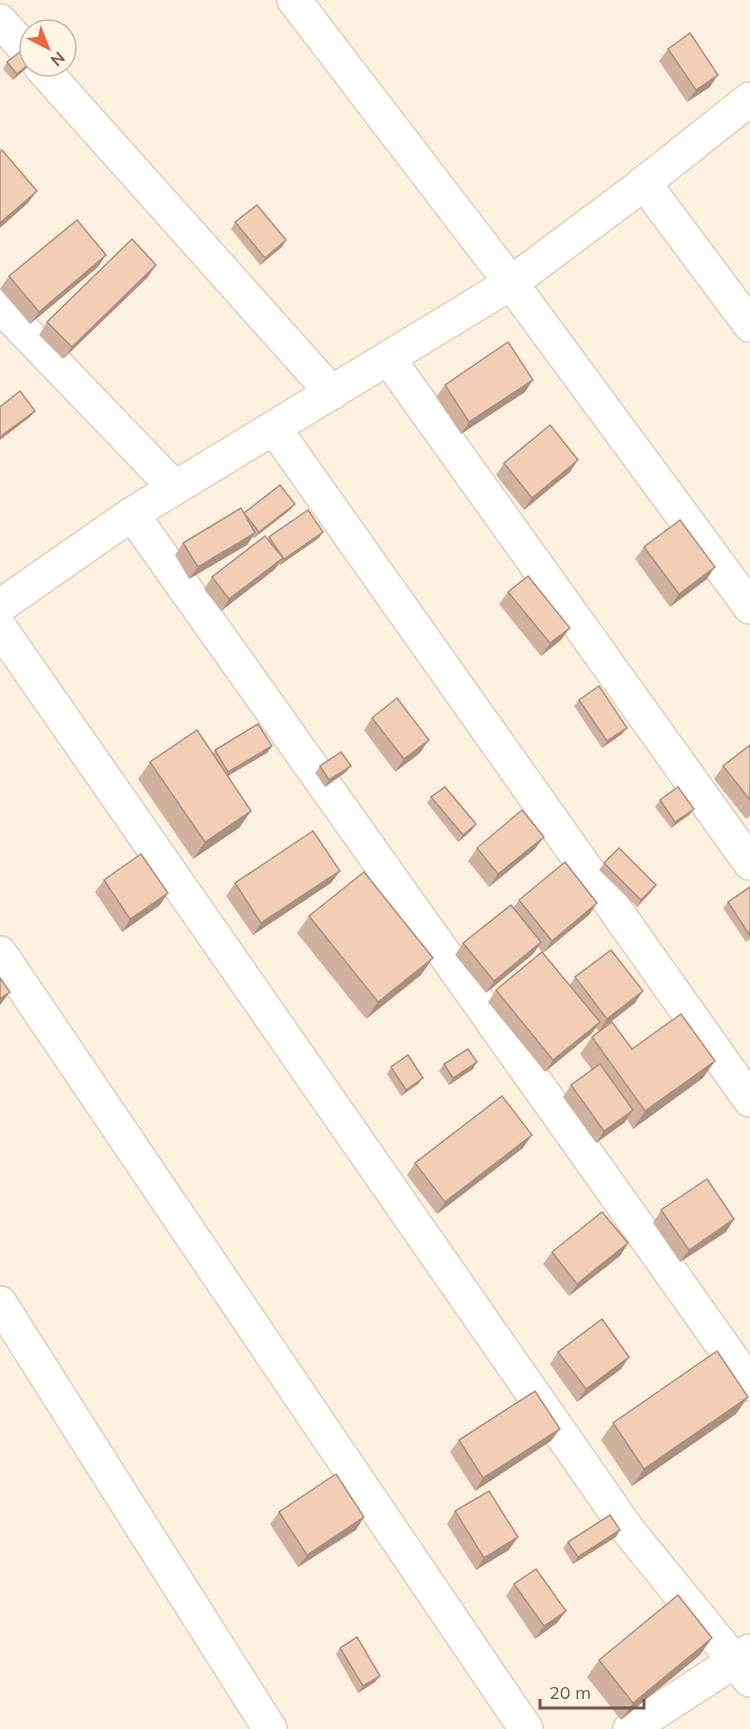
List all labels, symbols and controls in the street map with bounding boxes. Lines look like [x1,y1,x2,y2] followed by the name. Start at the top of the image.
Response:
[18,18,78,78] north arrow
[47,48,69,71] text: N
[540,1672,644,1710] scale bar
[549,1681,591,1704] text: 20 m

